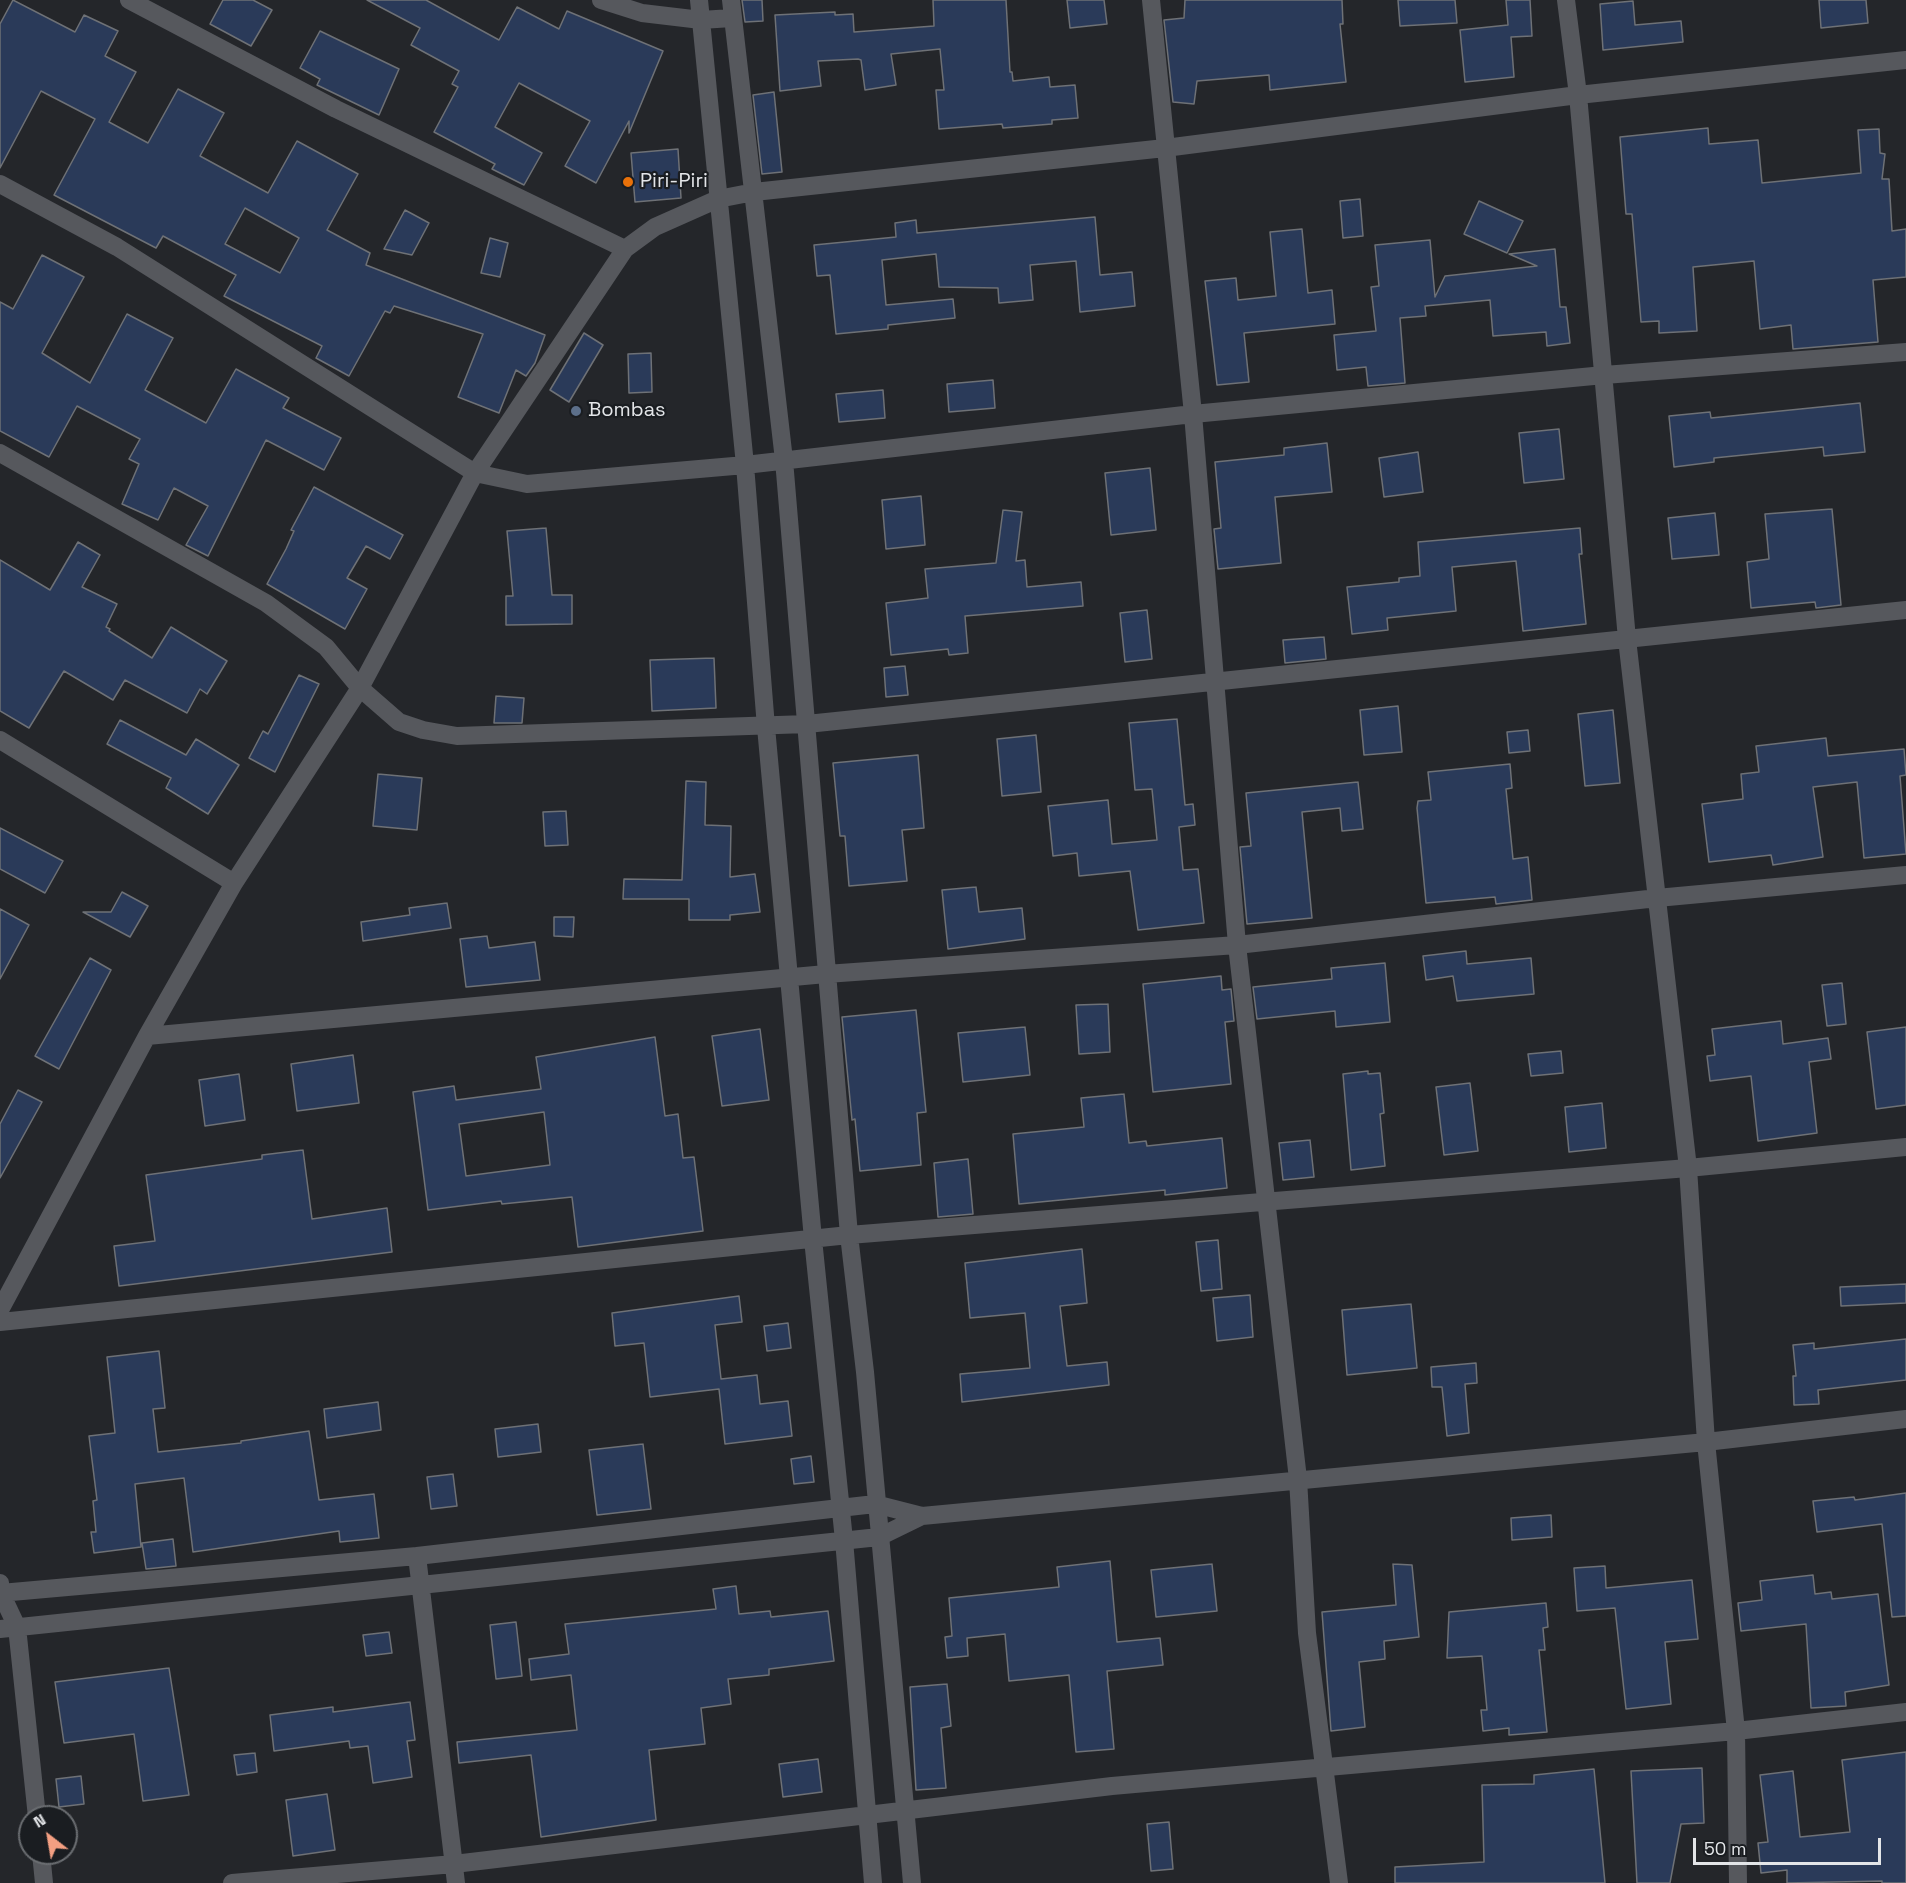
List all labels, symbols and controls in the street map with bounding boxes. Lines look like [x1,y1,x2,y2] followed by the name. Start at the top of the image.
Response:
[640,170,708,194] place label: Piri-Piri
[621,175,635,189] marker: Piri-Piri
[588,399,666,423] place label: Bombas
[569,404,583,418] marker: Bombas
[18,1805,78,1865] north arrow
[29,1809,50,1833] text: N
[1696,1826,1884,1864] scale bar
[1704,1837,1746,1860] text: 50 m

